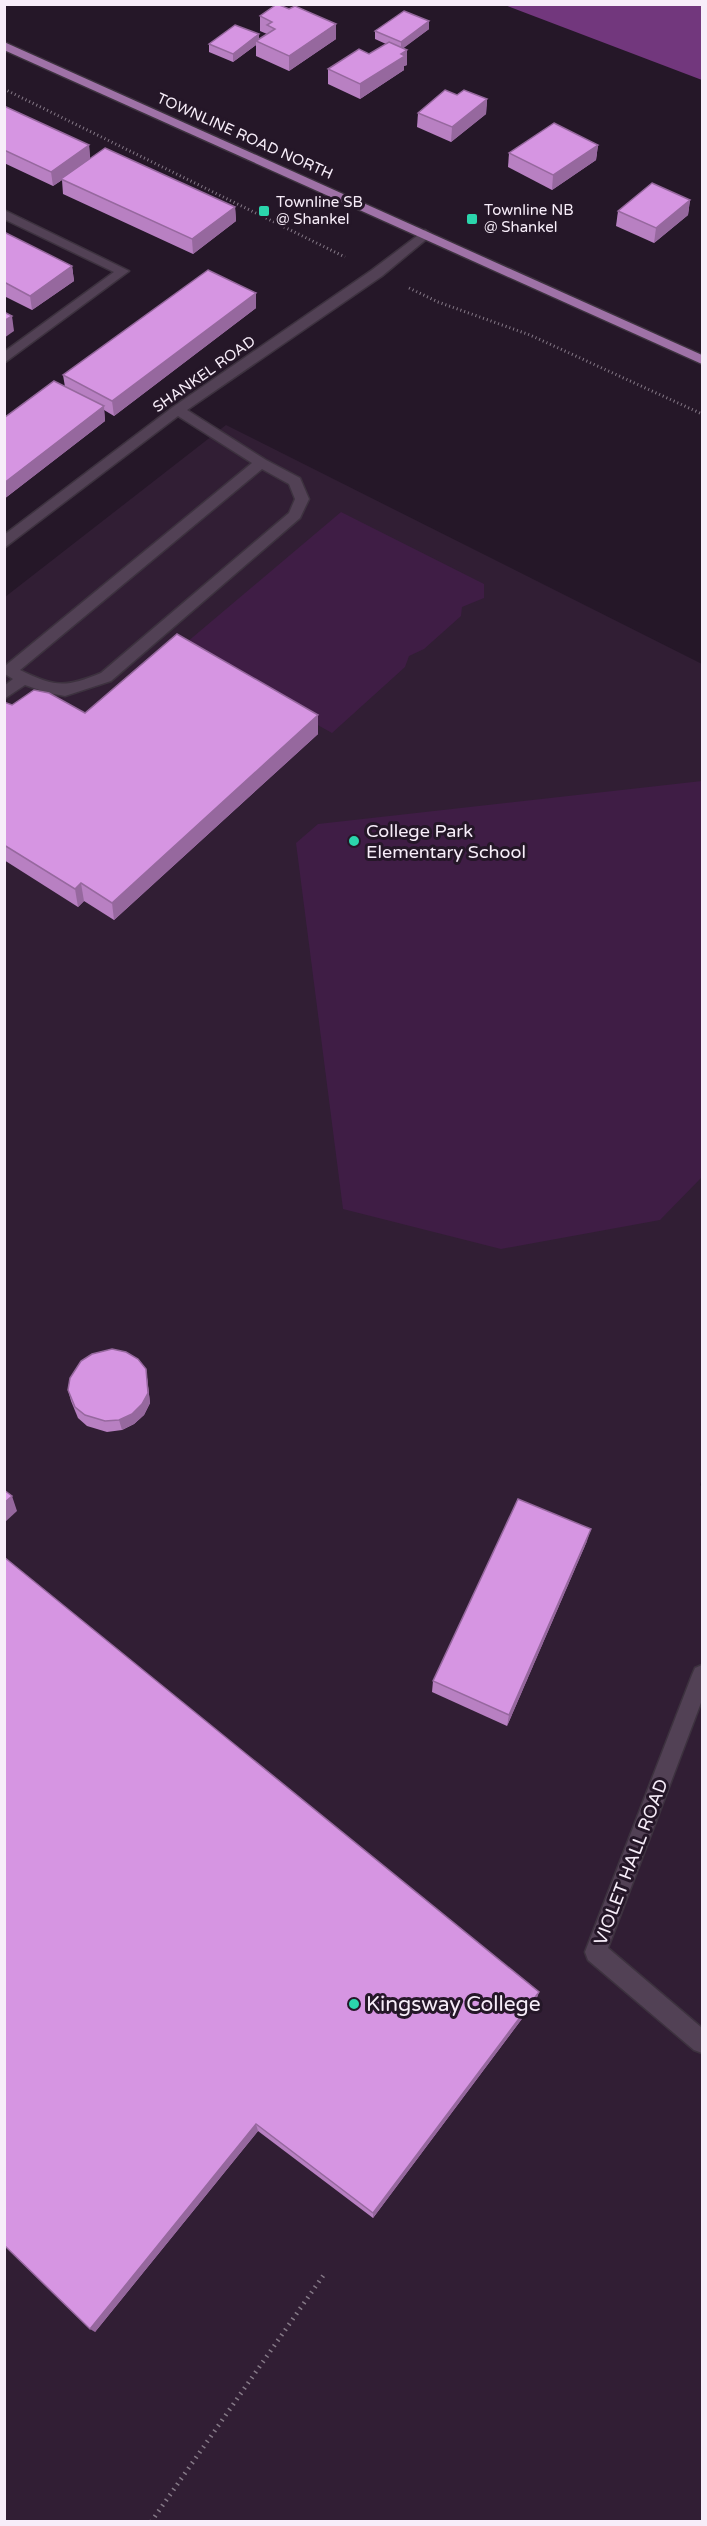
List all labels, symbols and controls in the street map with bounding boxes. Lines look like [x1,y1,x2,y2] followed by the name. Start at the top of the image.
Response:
[154,89,336,183] street label: TOWNLINE ROAD NORTH
[276,193,363,228] place label: Townline SB @ Shankel
[484,201,574,236] place label: Townline NB @ Shankel
[257,204,271,218] marker: Townline SB @ Shankel
[465,212,479,226] marker: Townline NB @ Shankel
[149,332,259,416] street label: SHANKEL ROAD
[366,820,526,863] place label: College Park Elementary School
[347,834,361,848] marker: College Park Elementary School
[589,1776,673,1948] street label: VIOLET HALL ROAD
[366,1992,541,2017] place label: Kingsway College
[347,1997,361,2011] marker: Kingsway College

